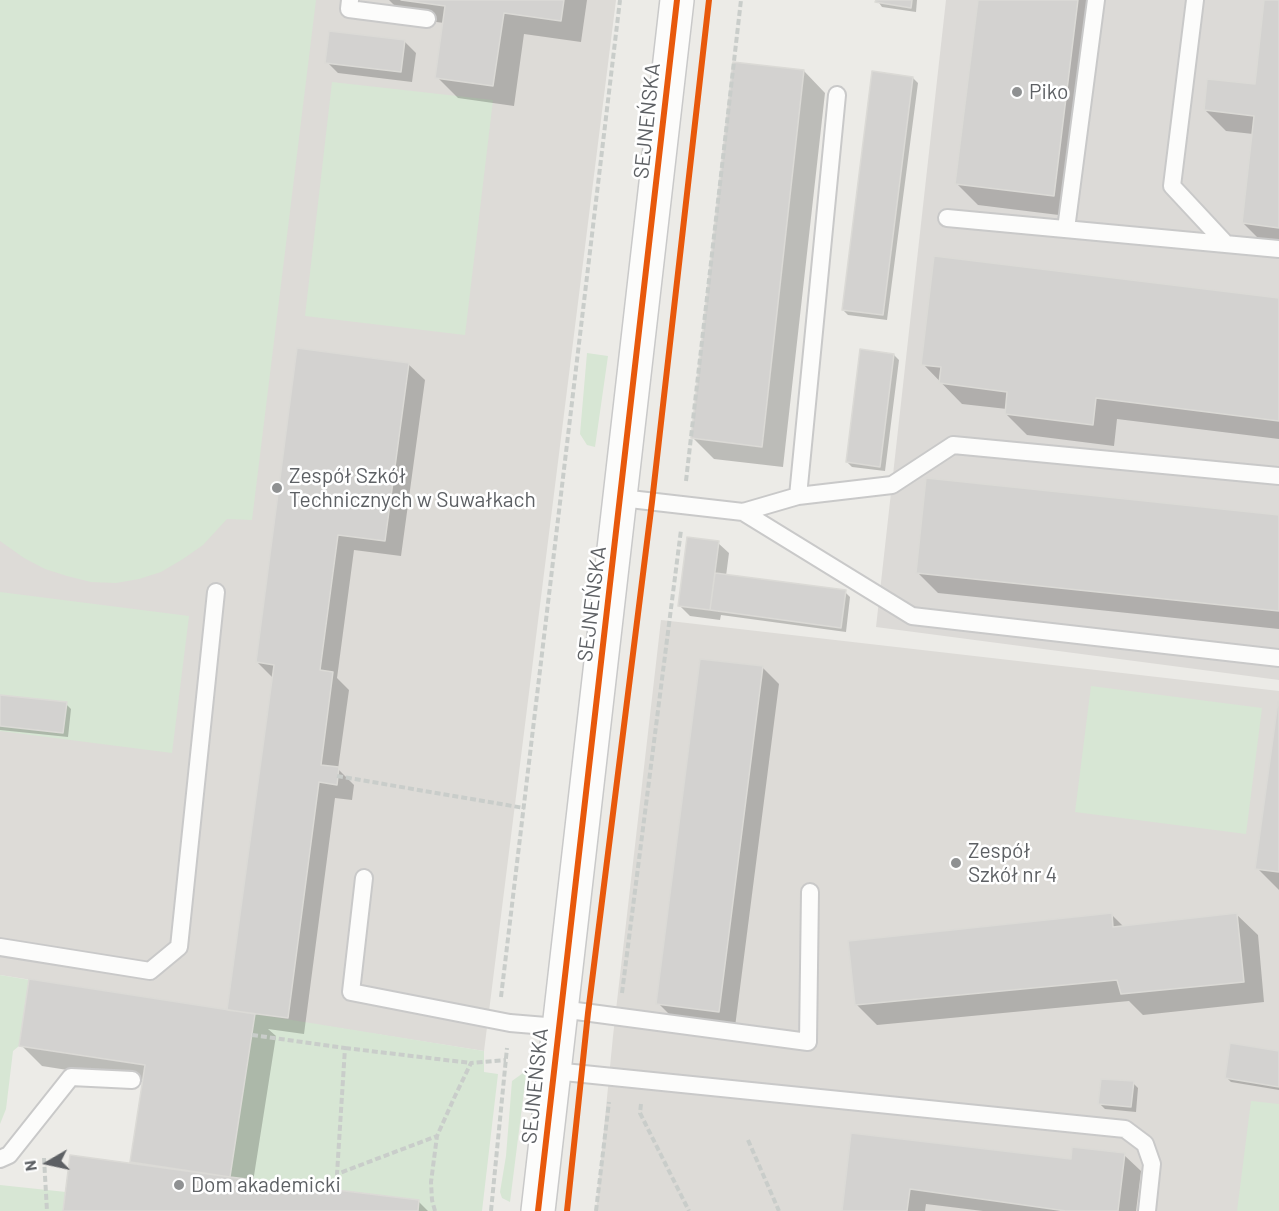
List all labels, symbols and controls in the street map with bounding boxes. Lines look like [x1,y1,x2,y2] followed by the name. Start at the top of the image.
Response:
[628,62,666,180] street label: SEJNEŃSKA
[1029,79,1068,105] place label: Piko
[1010,85,1024,99] marker: Piko
[289,463,536,513] place label: Zespół Szkół Technicznych w Suwałkach
[270,481,284,495] marker: Zespół Szkół Technicznych w Suwałkach
[572,545,612,663] street label: SEJNEŃSKA
[968,838,1057,888] place label: Zespół Szkół nr 4
[949,856,963,870] marker: Zespół Szkół nr 4
[516,1027,554,1145] street label: SEJNEŃSKA
[18,1133,78,1193] north arrow
[20,1159,40,1173] text: N
[191,1172,341,1198] place label: Dom akademicki
[172,1178,186,1192] marker: Dom akademicki

